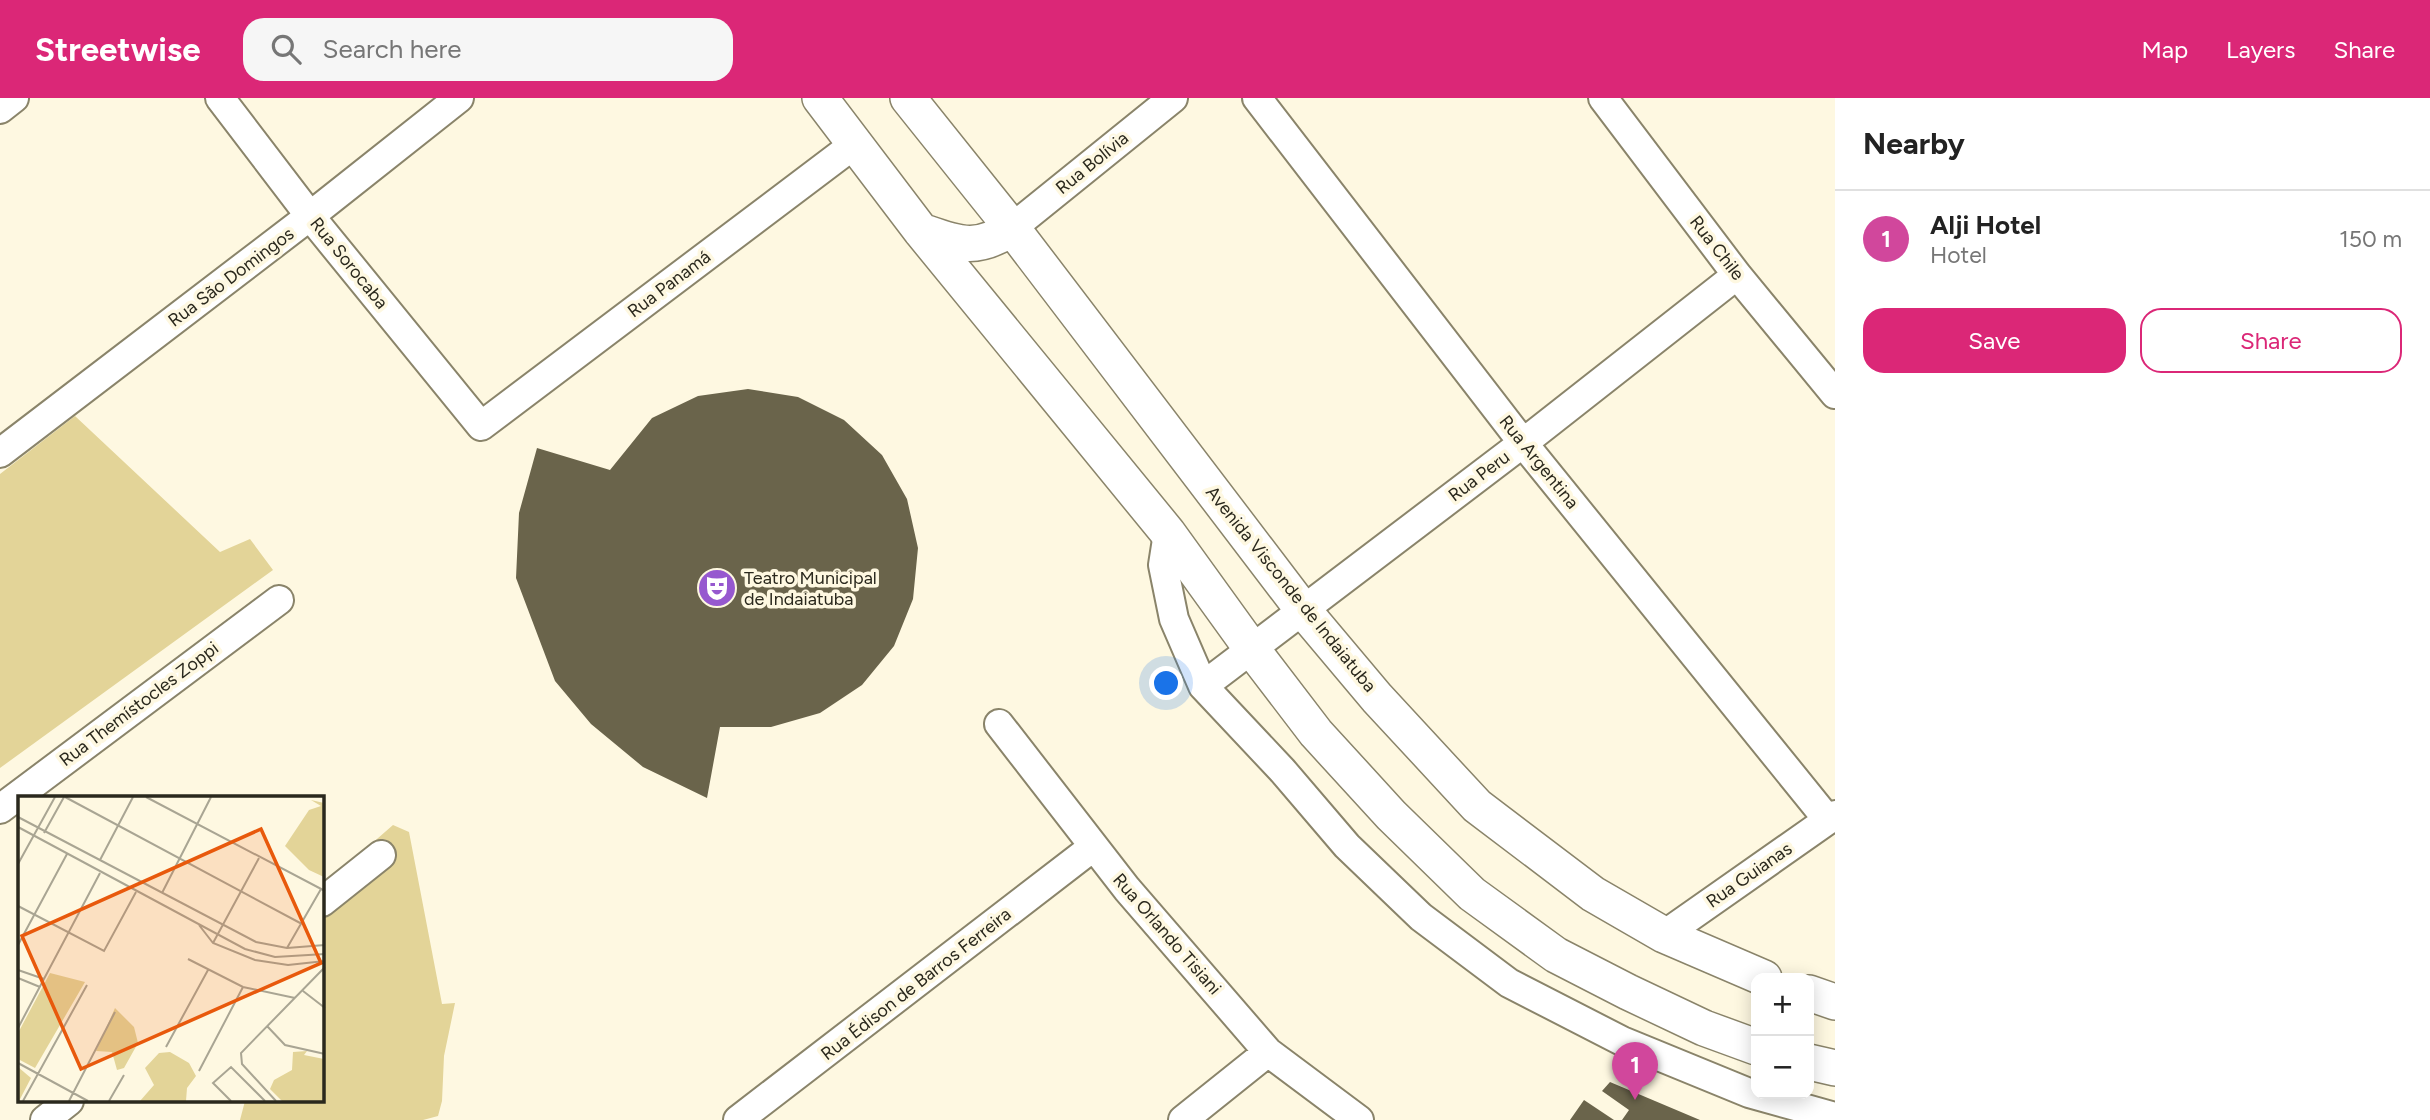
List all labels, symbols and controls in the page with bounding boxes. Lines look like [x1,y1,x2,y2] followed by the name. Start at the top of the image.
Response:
[243,18,733,81] search box
[35,30,201,69] text: Streetwise
[267,30,305,68] icon: search
[323,33,461,65] text: Search here
[2141,35,2188,64] text: Map
[2226,35,2295,64] text: Layers
[2333,35,2395,64] text: Share
[1863,125,1965,162] text: Nearby
[1051,127,1133,199] street label: Rua Bolívia
[1930,209,2041,241] text: Alji Hotel
[1685,211,1749,285] street label: Rua Chile
[305,213,393,313] street label: Rua Sorocaba
[164,223,298,331] street label: Rua São Domingos
[1881,225,1891,253] text: 1
[2339,225,2402,253] text: 150 m
[1930,241,1987,269] text: Hotel
[623,246,715,322] street label: Rua Panamá
[1863,308,2126,373] button: Save
[2140,308,2402,373] button: Share
[1495,411,1583,513] street label: Rua Argentina
[1444,446,1514,506] street label: Rua Peru
[1201,481,1381,697] street label: Avenida Visconde de Indaiatuba
[696,567,738,609] theatre icon: Teatro Municipal de Indaiatuba
[744,567,877,610] place label: Teatro Municipal de Indaiatuba
[55,637,223,771] street label: Rua Themístocles Zoppi
[1149,666,1183,700] your location
[18,796,324,1102] inset map
[1702,837,1796,913] street label: Rua Guianas
[1108,869,1226,999] street label: Rua Orlando Tisiani
[817,903,1015,1065] street label: Rua Édison de Barros Ferreira
[1751,973,1814,1099] map controls
[1751,973,1814,1036] button: +
[1751,1036,1814,1099] button: −
[1612,1042,1658,1100] pin: 1

